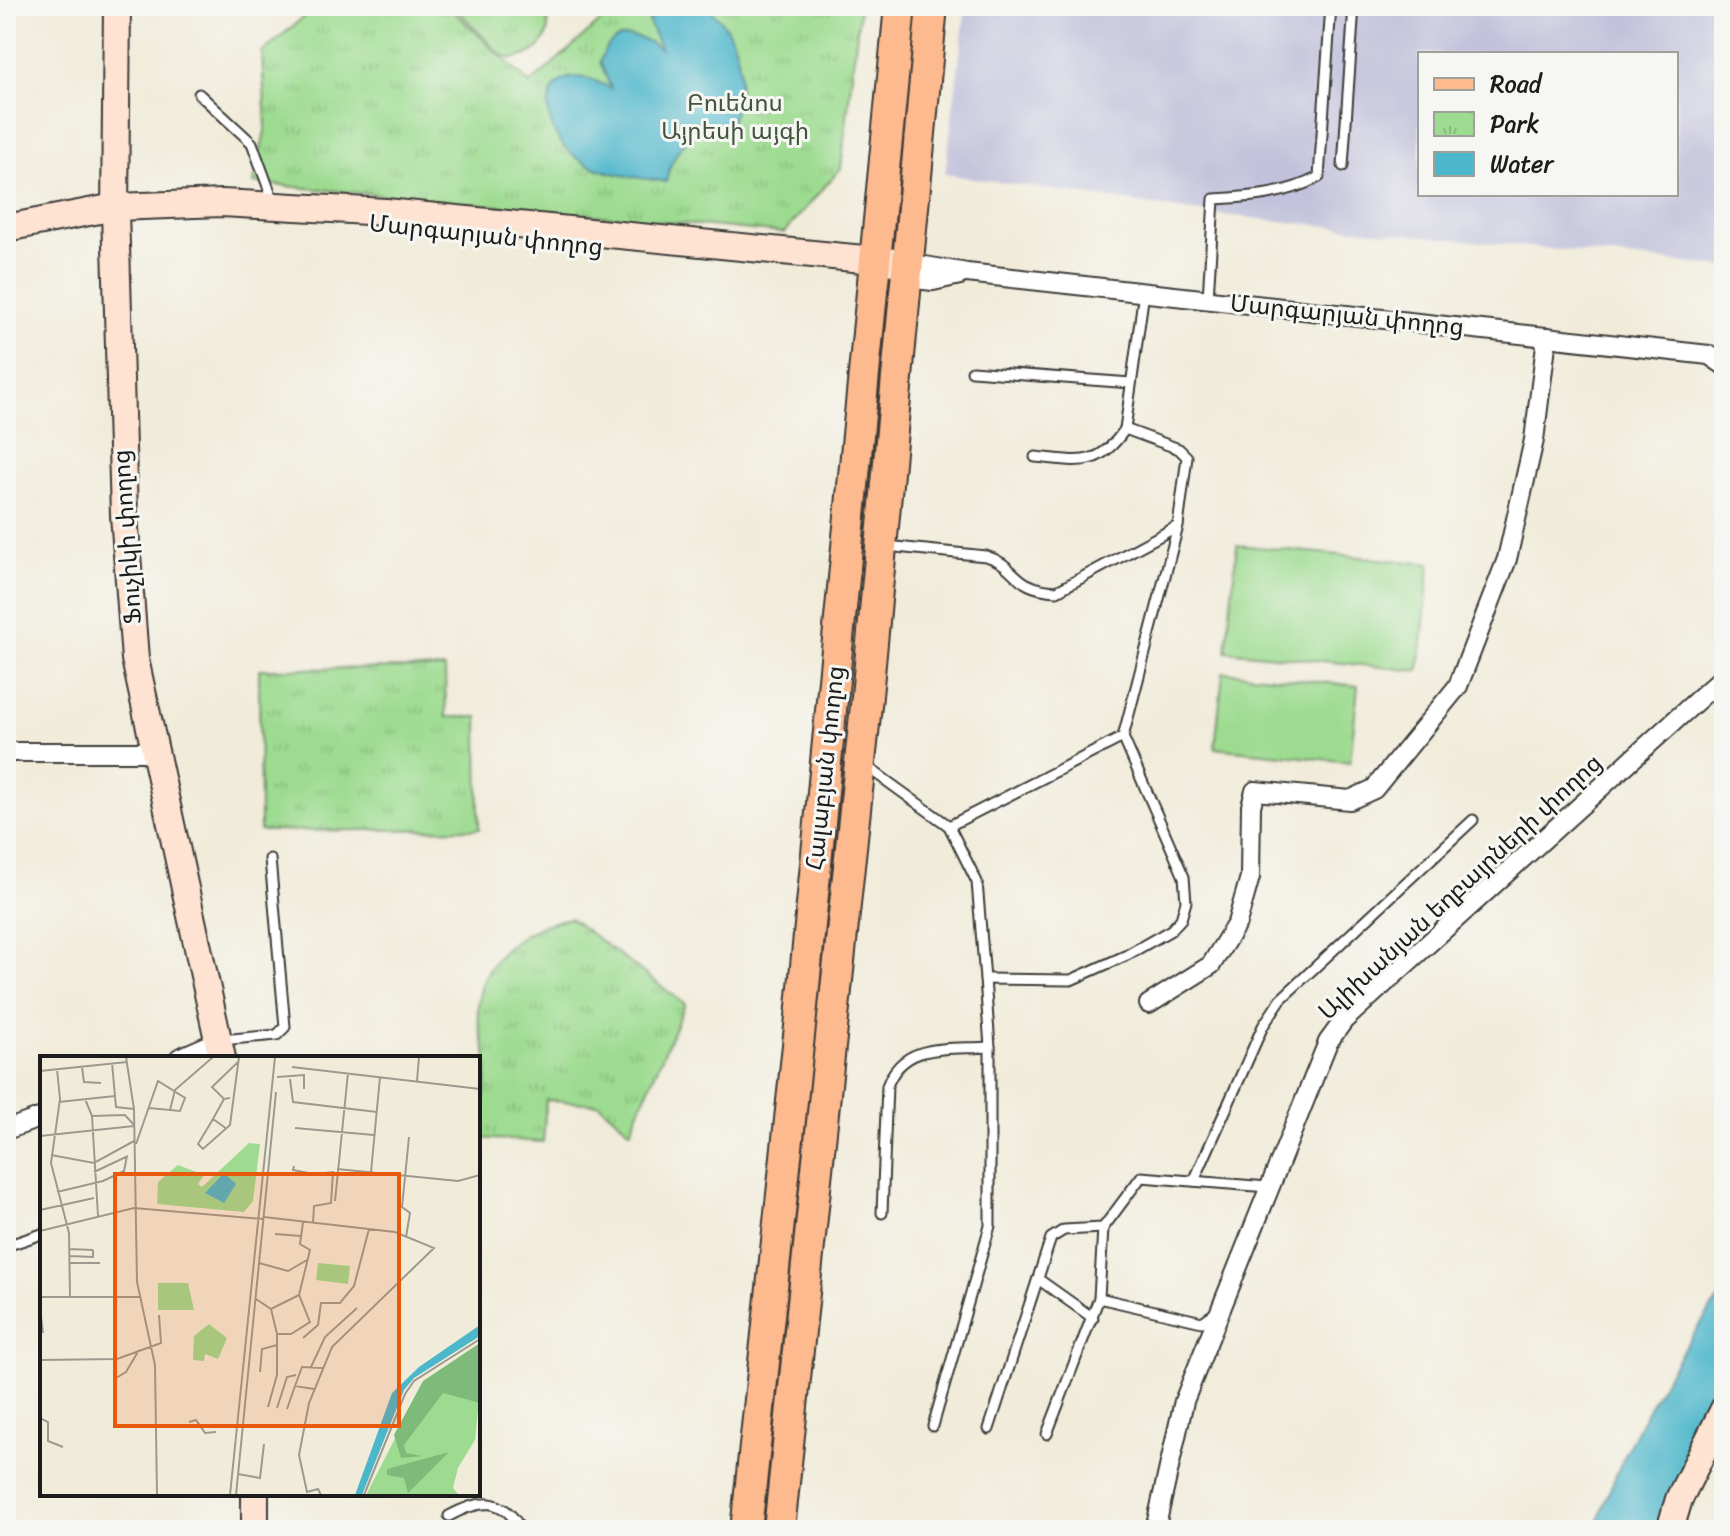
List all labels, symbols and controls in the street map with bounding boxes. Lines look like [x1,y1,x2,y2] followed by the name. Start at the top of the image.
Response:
[1418,52,1678,196] legend
[1490,63,1544,105] text: Road
[661,82,809,152] park label: Բուենոս Այրեսի այգի
[1490,103,1539,145] text: Park
[1490,143,1555,185] text: Water
[367,202,605,268] street label: Մարգարյան փողոց
[1228,282,1466,348] street label: Մարգարյան փողոց
[100,448,154,626] street label: Ֆուչիկի փողոց
[793,664,857,872] street label: Հալաբյան փողոց
[1308,743,1612,1031] street label: Ալիխանյան եղբայրների փողոց
[40,1056,480,1496] inset map

